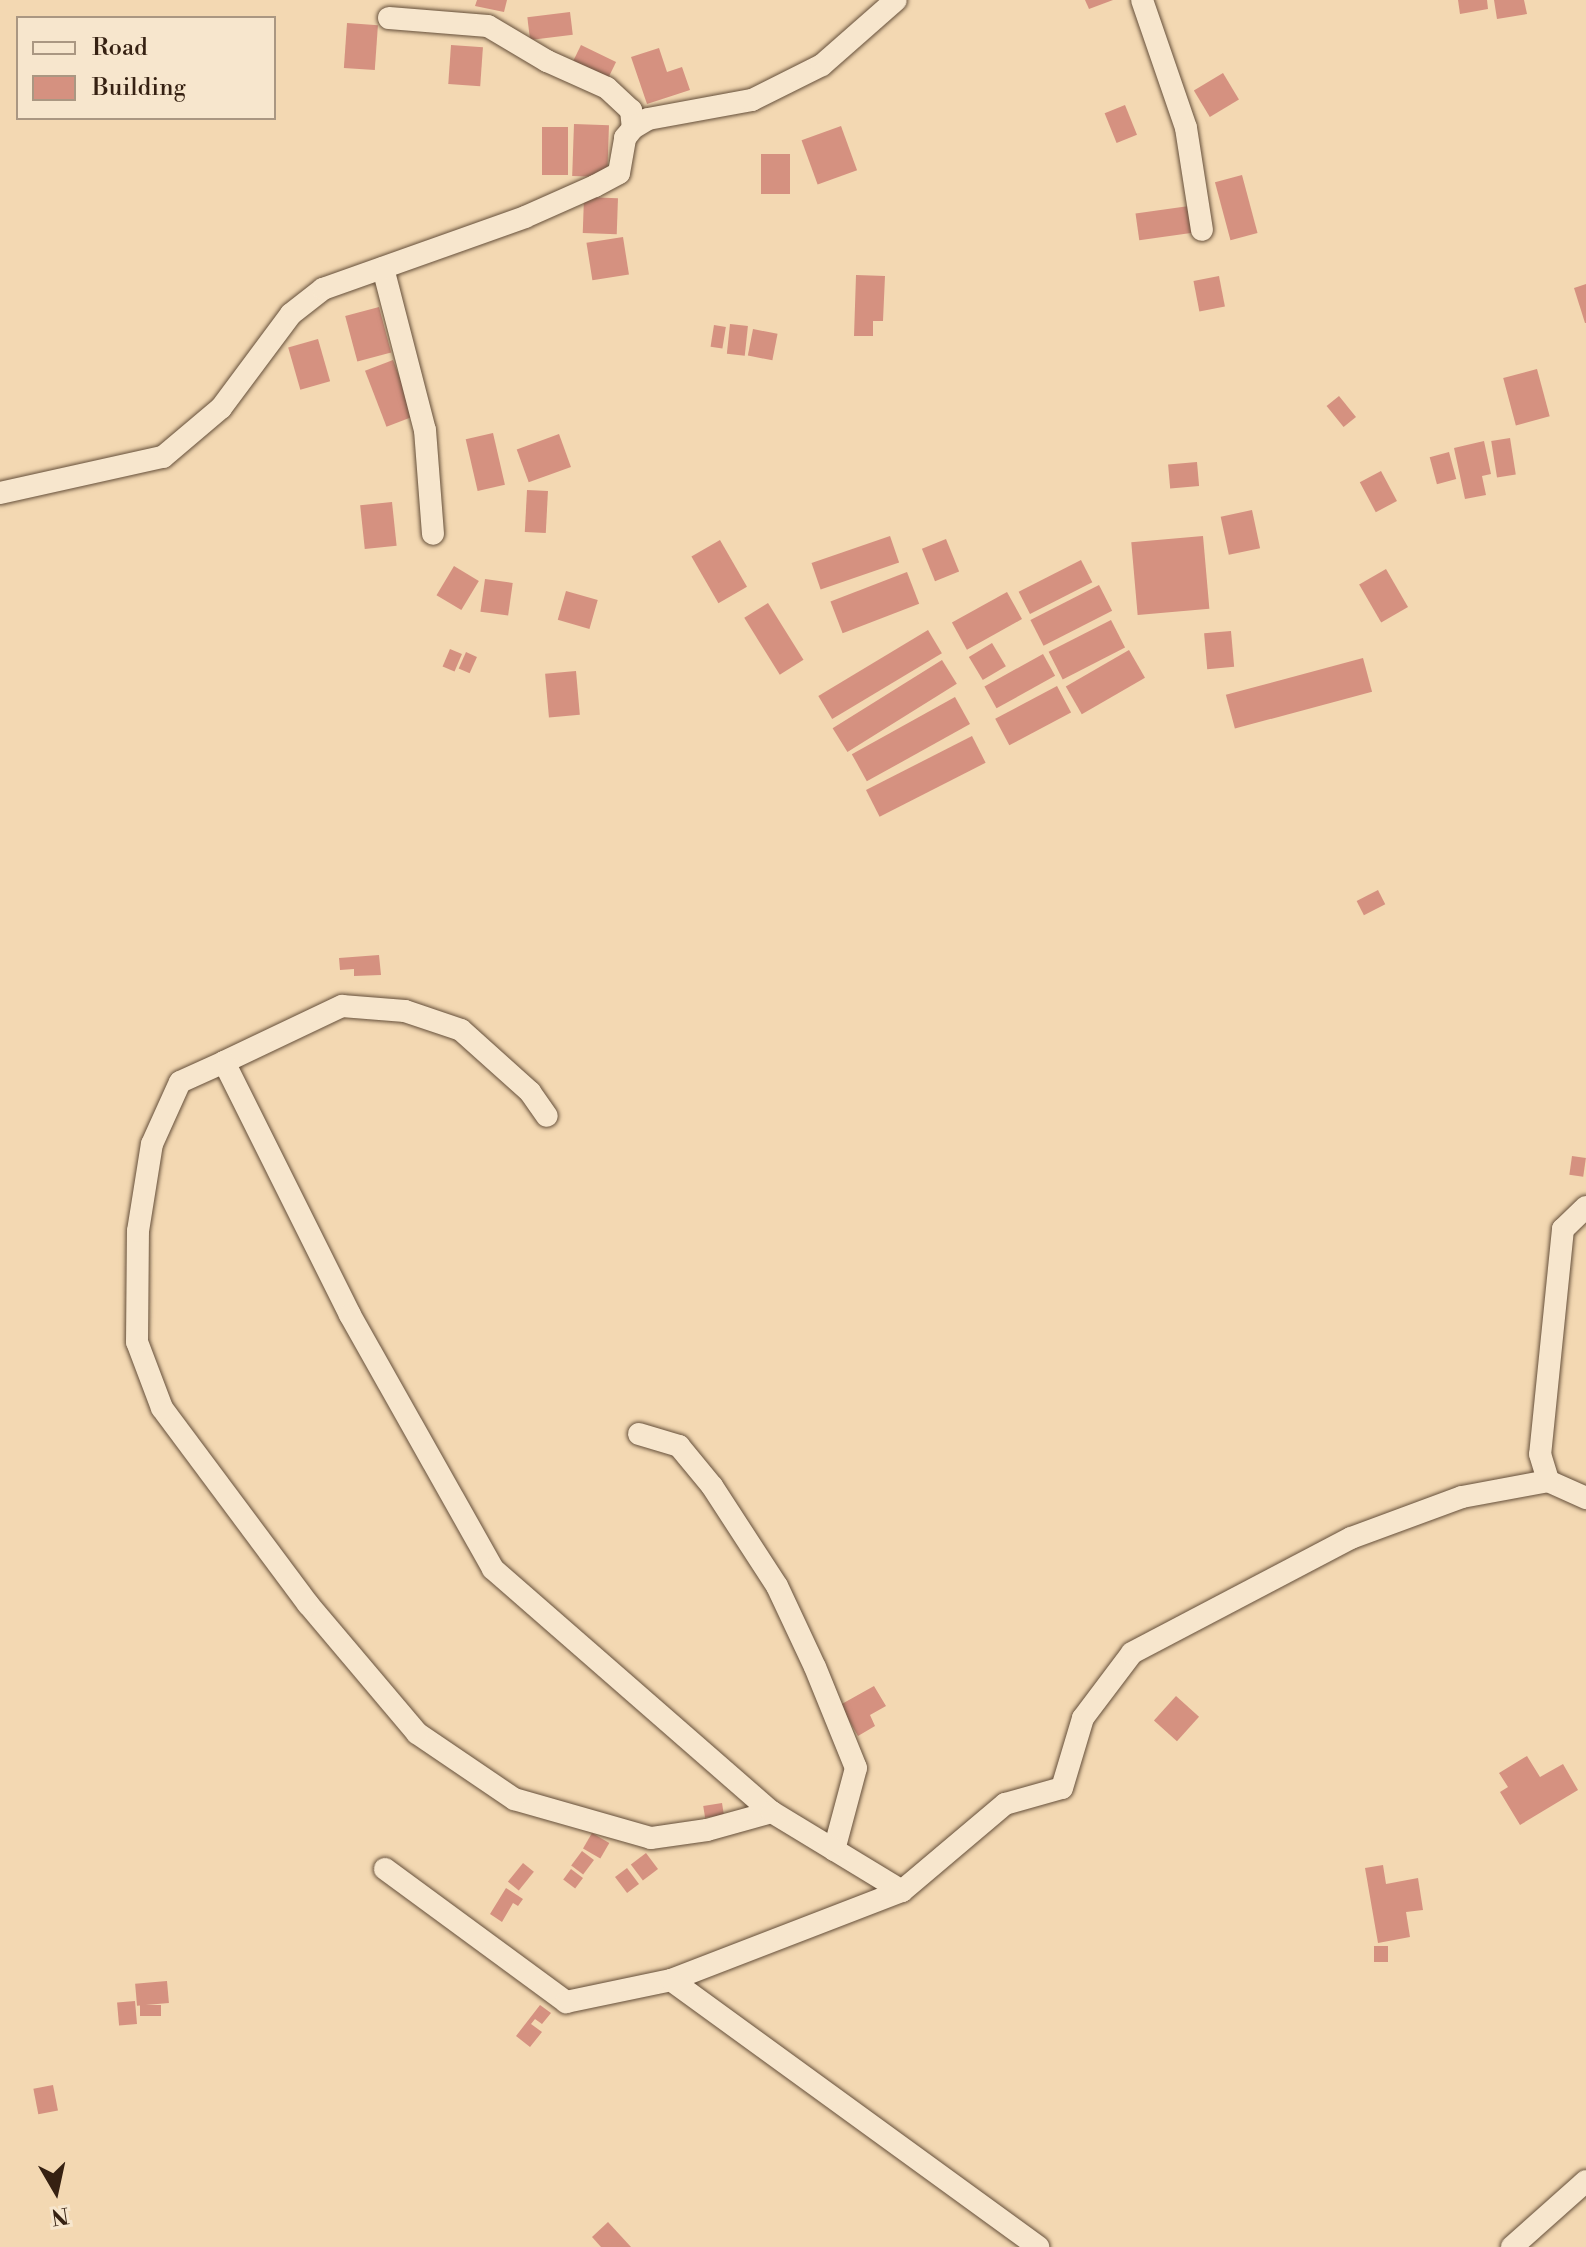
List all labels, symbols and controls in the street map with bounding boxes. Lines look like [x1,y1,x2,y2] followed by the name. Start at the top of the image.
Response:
[16,16,276,120] legend
[92,33,148,63] text: Road
[92,73,186,103] text: Building
[16,2151,96,2231] north arrow
[49,2201,71,2230] text: N

